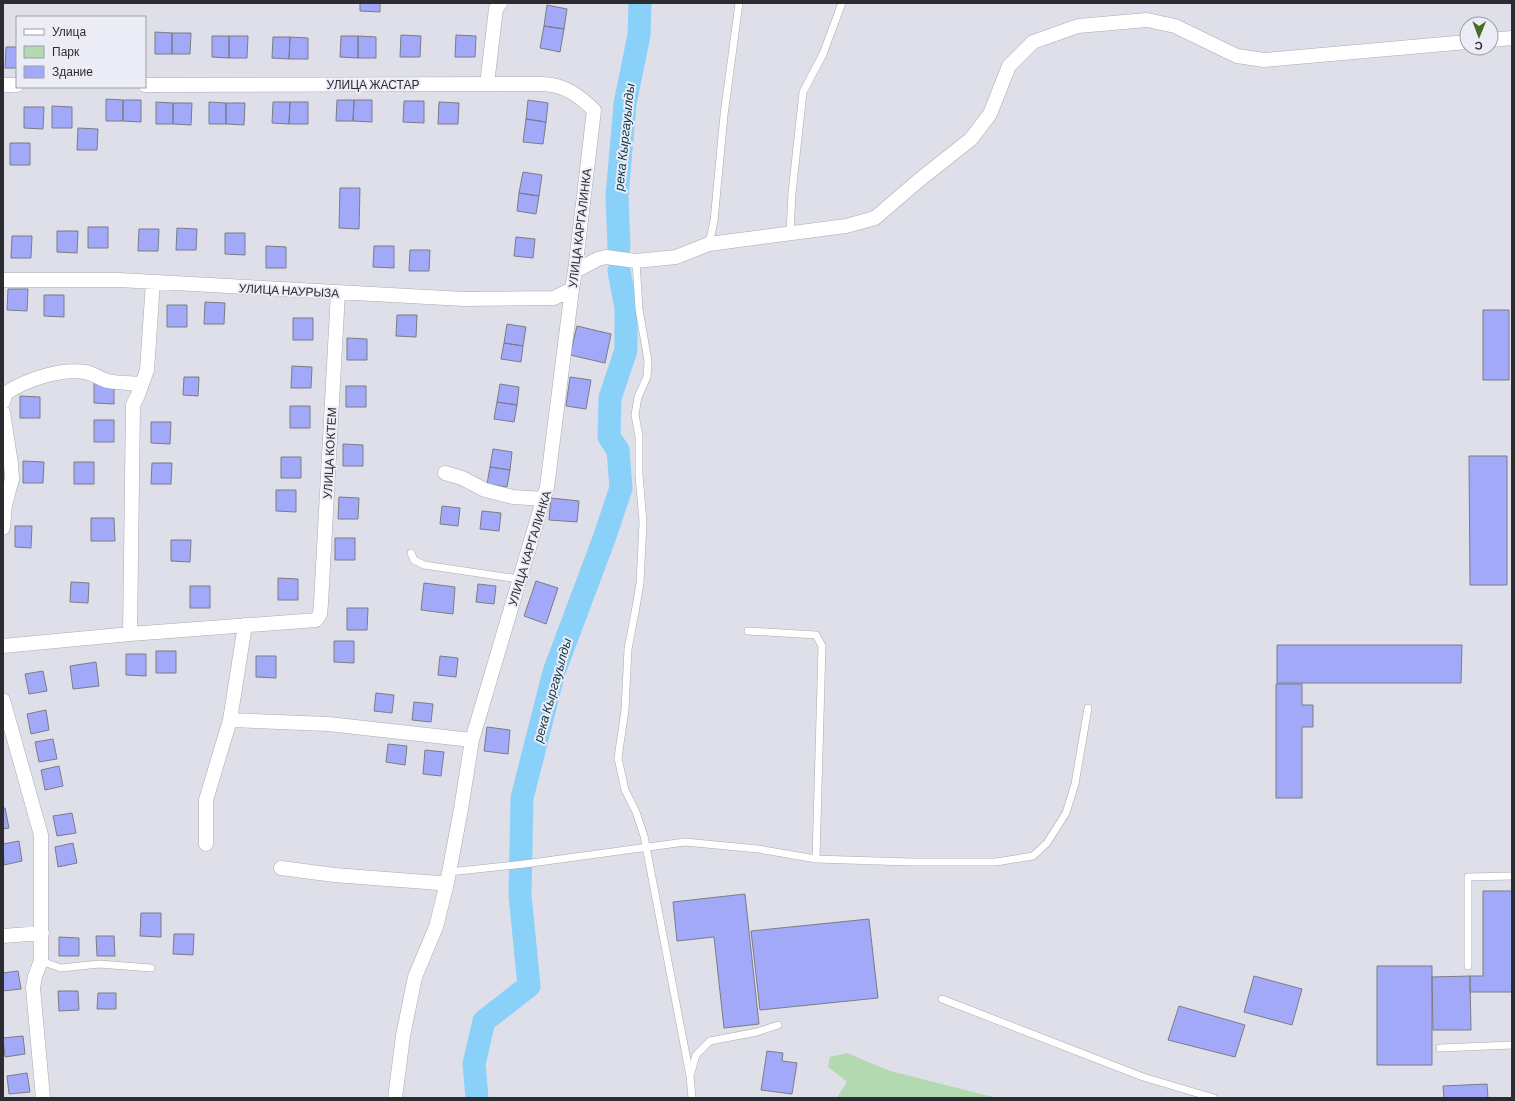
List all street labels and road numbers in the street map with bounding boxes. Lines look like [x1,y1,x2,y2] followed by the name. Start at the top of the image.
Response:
[326,77,420,92] street label: УЛИЦА ЖАСТАР
[565,168,594,289] street label: УЛИЦА КАРГАЛИНКА
[238,280,340,301] street label: УЛИЦА НАУРЫЗА
[320,407,339,499] street label: УЛИЦА КОКТЕМ
[505,489,554,608] street label: УЛИЦА КАРГАЛИНКА

